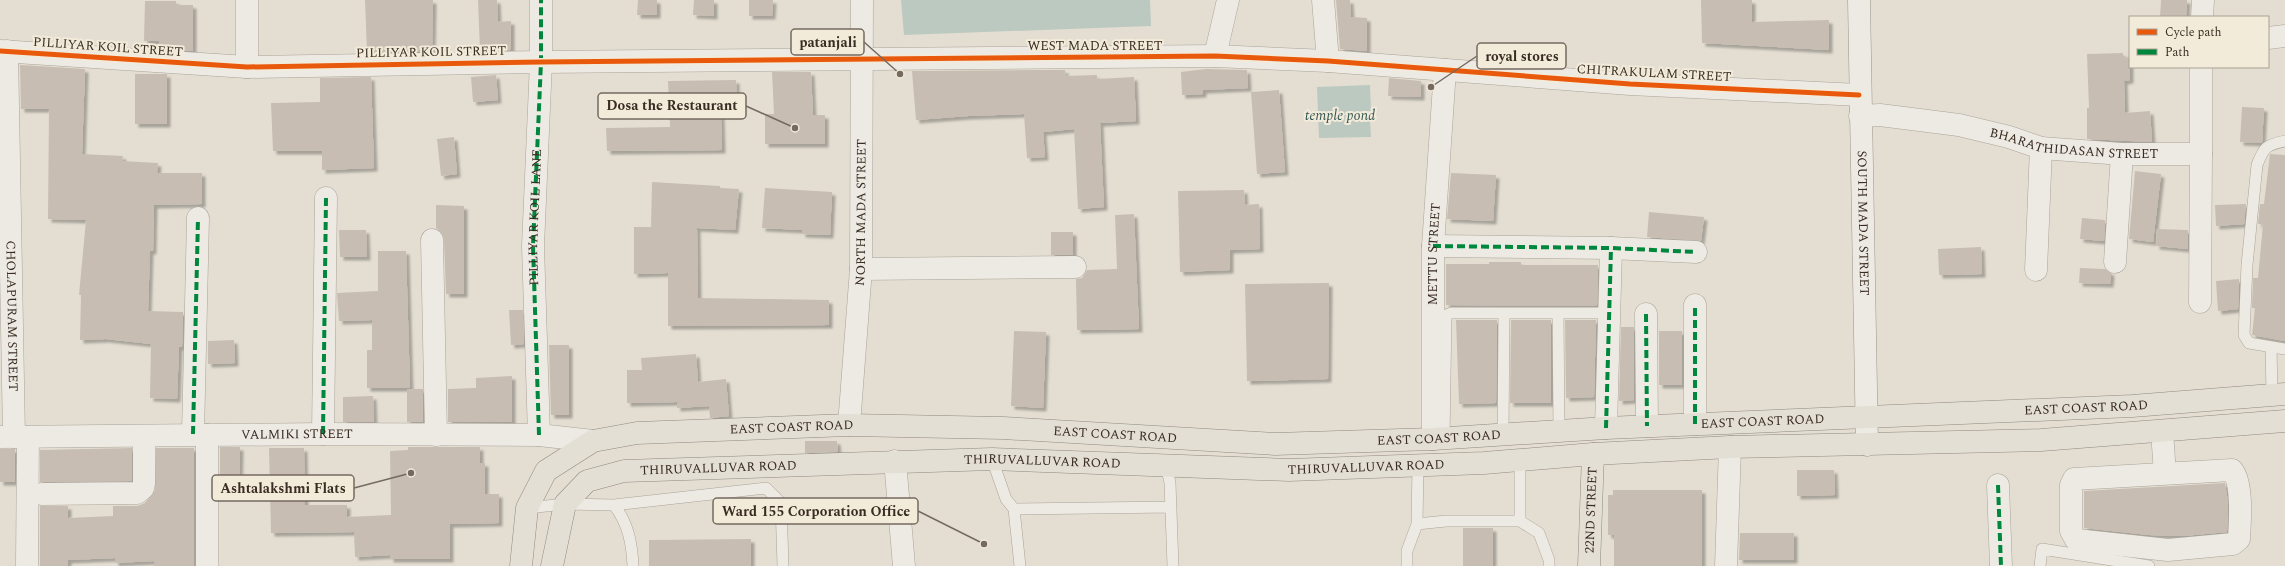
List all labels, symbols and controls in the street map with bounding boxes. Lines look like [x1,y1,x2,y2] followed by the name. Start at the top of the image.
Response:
[2129,16,2269,68] legend
[2165,23,2222,42] text: Cycle path
[791,29,864,55] callout: patanjali
[32,32,184,62] street label: PILLIYAR KOIL STREET
[799,32,857,53] text: patanjali
[1027,36,1163,56] street label: WEST MADA STREET
[356,41,507,63] street label: PILLIYAR KOIL STREET
[1477,43,1566,69] callout: royal stores
[2165,43,2190,62] text: Path
[1485,46,1559,67] text: royal stores
[1576,59,1732,87] street label: CHITRAKULAM STREET
[598,93,746,119] callout: Dosa the Restaurant
[606,95,738,116] text: Dosa the Restaurant
[1305,105,1375,126] water label: temple pond
[1988,123,2159,164] street label: BHARATHIDASAN STREET
[850,139,871,287] street label: NORTH MADA STREET
[523,148,547,286] street label: PILLIYAR KOIL LANE
[1852,150,1874,296] street label: SOUTH MADA STREET
[1423,202,1446,305] street label: METTU STREET
[0,240,23,392] street label: CHOLAPURAM STREET
[2024,395,2149,421] street label: EAST COAST ROAD
[1700,409,1825,434] street label: EAST COAST ROAD
[729,415,854,439] street label: EAST COAST ROAD
[1053,421,1178,448] street label: EAST COAST ROAD
[241,424,353,445] street label: VALMIKI STREET
[1377,425,1501,451] street label: EAST COAST ROAD
[964,449,1121,474] street label: THIRUVALLUVAR ROAD
[1287,454,1445,480] street label: THIRUVALLUVAR ROAD
[640,455,797,480] street label: THIRUVALLUVAR ROAD
[1579,466,1603,554] street label: 22ND STREET
[212,475,354,501] callout: Ashtalakshmi Flats
[220,478,346,499] text: Ashtalakshmi Flats
[713,498,918,524] callout: Ward 155 Corporation Office
[722,501,910,522] text: Ward 155 Corporation Office

